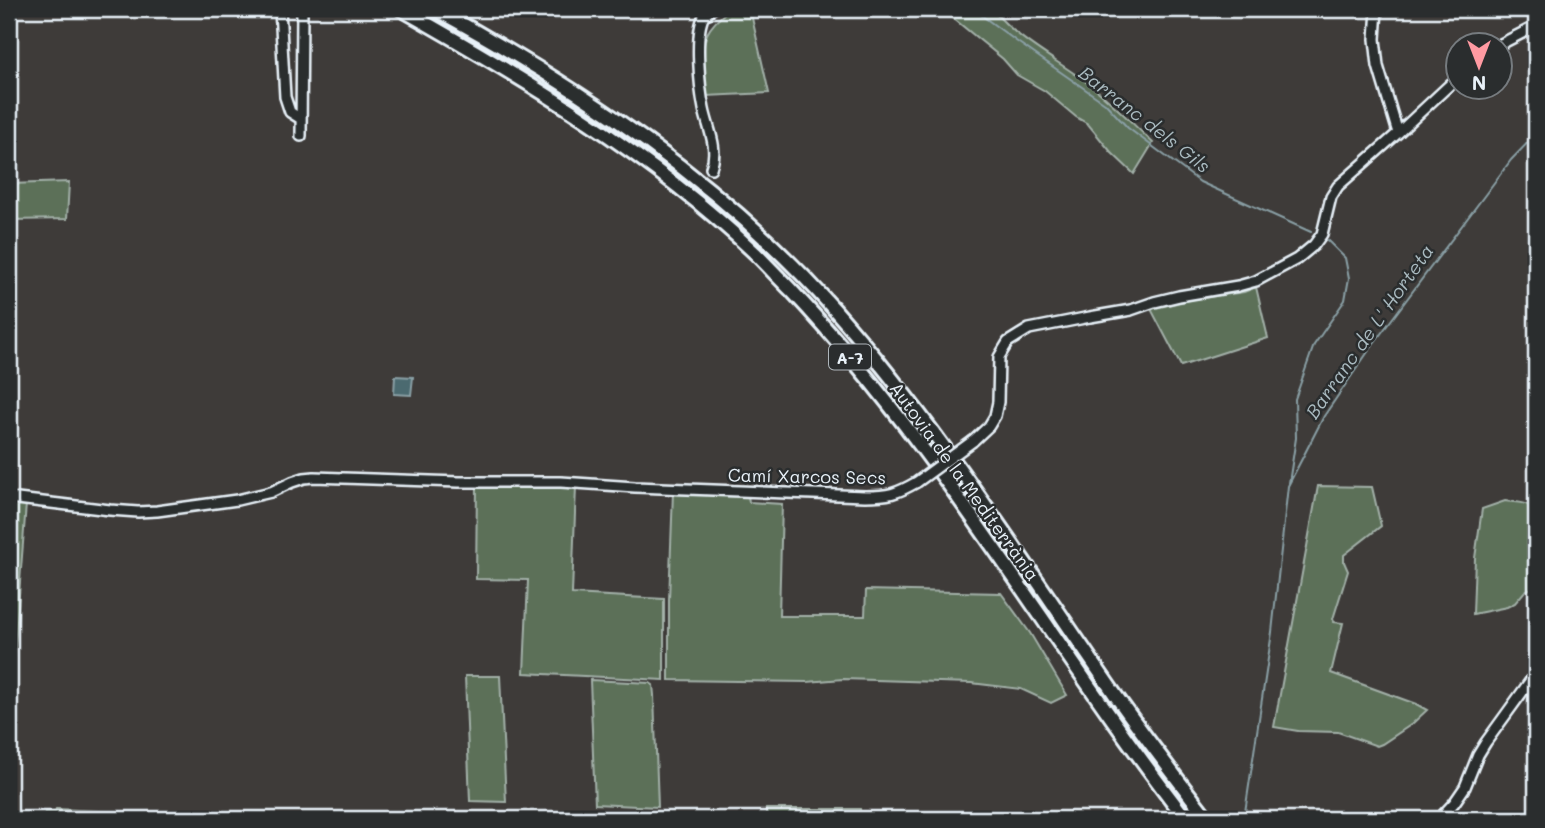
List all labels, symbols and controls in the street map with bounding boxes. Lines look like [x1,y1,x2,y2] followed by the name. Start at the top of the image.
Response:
[1444,32,1514,102] north arrow
[1074,60,1216,178] water label: Barranc dels Gils
[1472,71,1486,96] text: N
[1299,239,1439,423] water label: Barranc de L' Horteta
[829,344,871,370] road number: A-7
[885,377,1045,585] street label: Autovia de la Mediterrània
[728,463,886,489] street label: Camí Xarcos Secs

